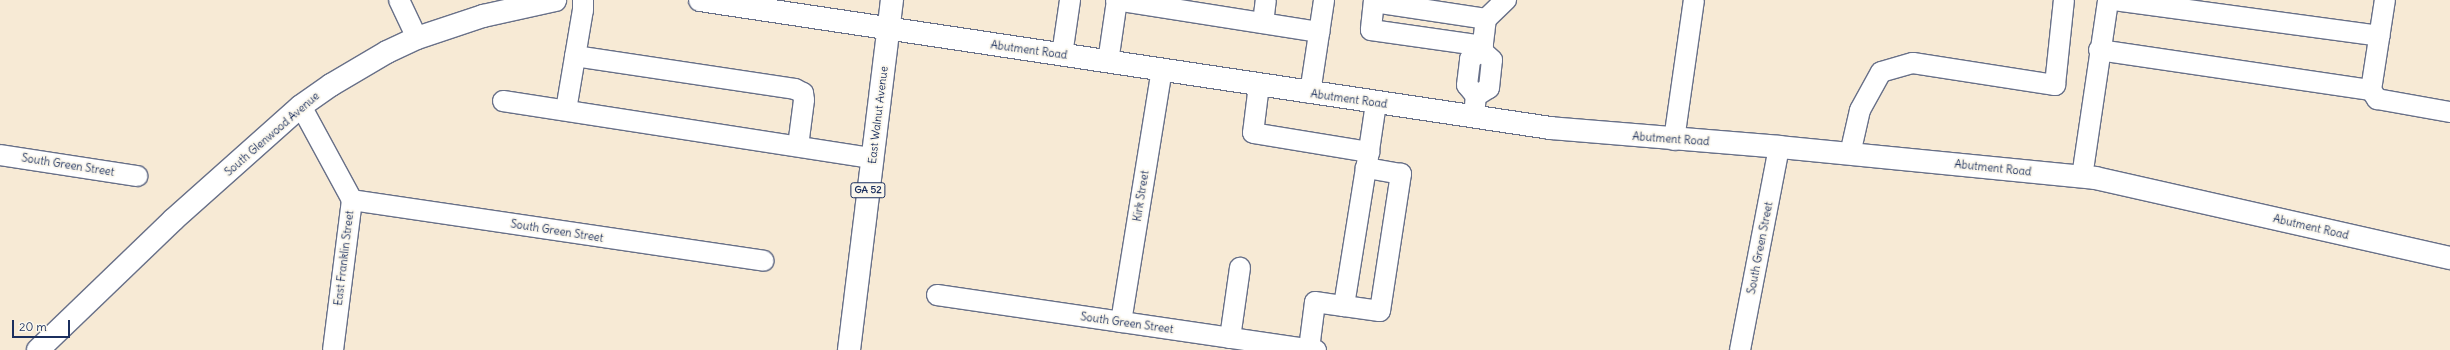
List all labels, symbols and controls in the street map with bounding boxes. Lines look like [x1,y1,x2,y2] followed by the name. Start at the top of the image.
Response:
[990,38,1068,62] street label: Abutment Road
[865,65,891,165] street label: East Walnut Avenue
[1310,87,1388,111] street label: Abutment Road
[222,89,322,179] street label: South Glenwood Avenue
[1632,130,1710,148] street label: Abutment Road
[21,151,115,179] street label: South Green Street
[1954,157,2032,179] street label: Abutment Road
[1130,170,1152,222] street label: Kirk Street
[850,182,886,198] road number: GA 52
[1745,201,1775,295] street label: South Green Street
[332,210,356,306] street label: East Franklin Street
[2272,212,2350,242] street label: Abutment Road
[510,217,604,245] street label: South Green Street
[1080,310,1174,336] street label: South Green Street
[14,312,72,338] scale bar
[19,319,47,334] text: 20 m

